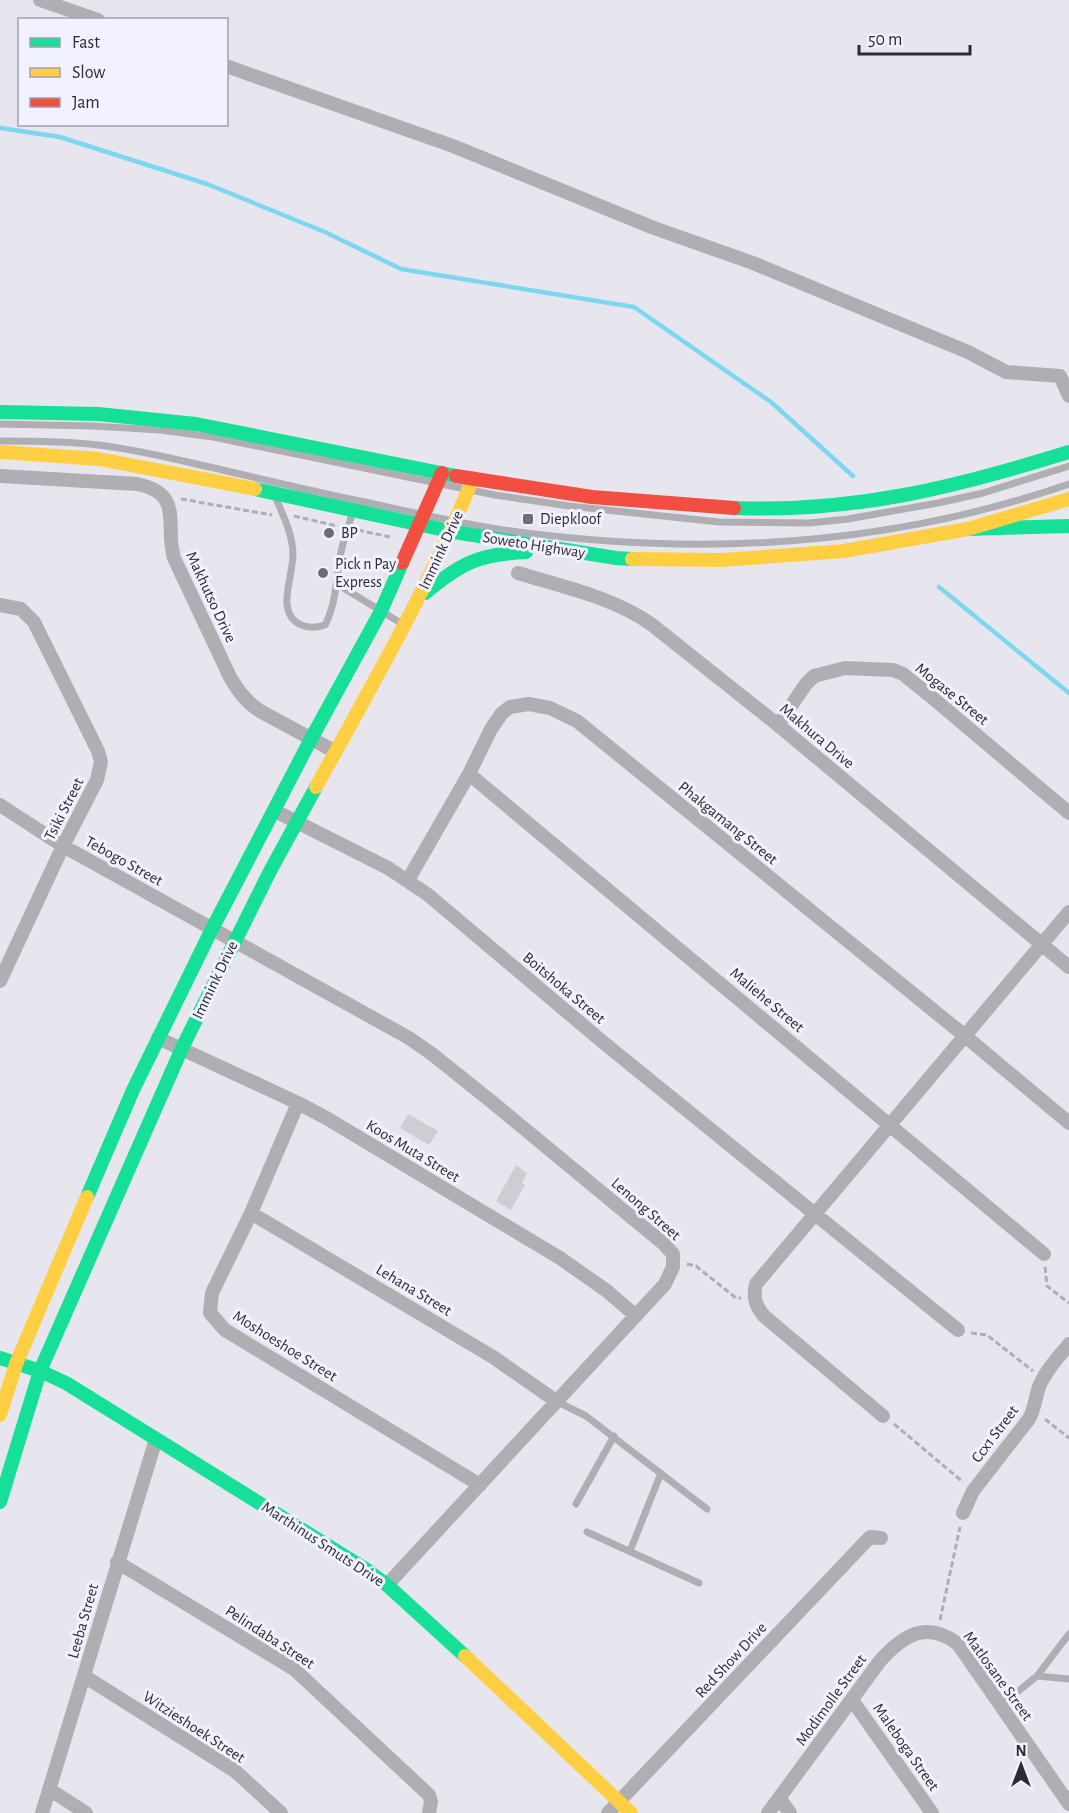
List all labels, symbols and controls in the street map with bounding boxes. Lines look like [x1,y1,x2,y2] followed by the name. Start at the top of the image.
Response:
[18,18,228,126] legend
[859,18,970,56] scale bar
[868,31,902,49] text: 50 m
[72,34,100,52] text: Fast
[72,64,105,82] text: Slow
[72,94,100,112] text: Jam
[416,508,466,592] street label: Immink Drive
[540,511,602,527] place label: Diepkloof
[521,512,535,526] marker: Diepkloof
[341,525,358,541] place label: BP
[322,526,336,540] marker: BP
[482,529,586,562] street label: Soweto Highway
[183,549,239,645] street label: Makhutso Drive
[335,556,396,590] place label: Pick n Pay Express
[316,566,330,580] marker: Pick n Pay Express
[912,660,992,728] street label: Mogase Street
[777,700,857,772] street label: Makhura Drive
[41,775,87,843] street label: Tsiki Street
[675,778,781,868] street label: Phakgamang Street
[82,833,166,889] street label: Tebogo Street
[189,938,241,1022] street label: Immink Drive
[520,949,608,1027] street label: Boitshoka Street
[727,965,807,1035] street label: Maliehe Street
[363,1117,463,1185] street label: Koos Muta Street
[608,1175,684,1243] street label: Lenong Street
[373,1261,455,1319] street label: Lehana Street
[230,1308,340,1384] street label: Moshoeshoe Street
[968,1402,1022,1466] street label: Ccx1 Street
[259,1499,387,1589] street label: Marthinus Smuts Drive
[65,1582,101,1660] street label: Leeba Street
[223,1602,317,1672] street label: Pelindaba Street
[692,1619,770,1701] street label: Red Show Drive
[960,1628,1036,1724] street label: Matlosane Street
[793,1651,869,1749] street label: Modimolle Street
[140,1688,248,1766] street label: Witzieshoek Street
[870,1700,942,1794] street label: Maleboga Street
[991,1735,1051,1795] north arrow
[1015,1743,1027,1759] text: N

